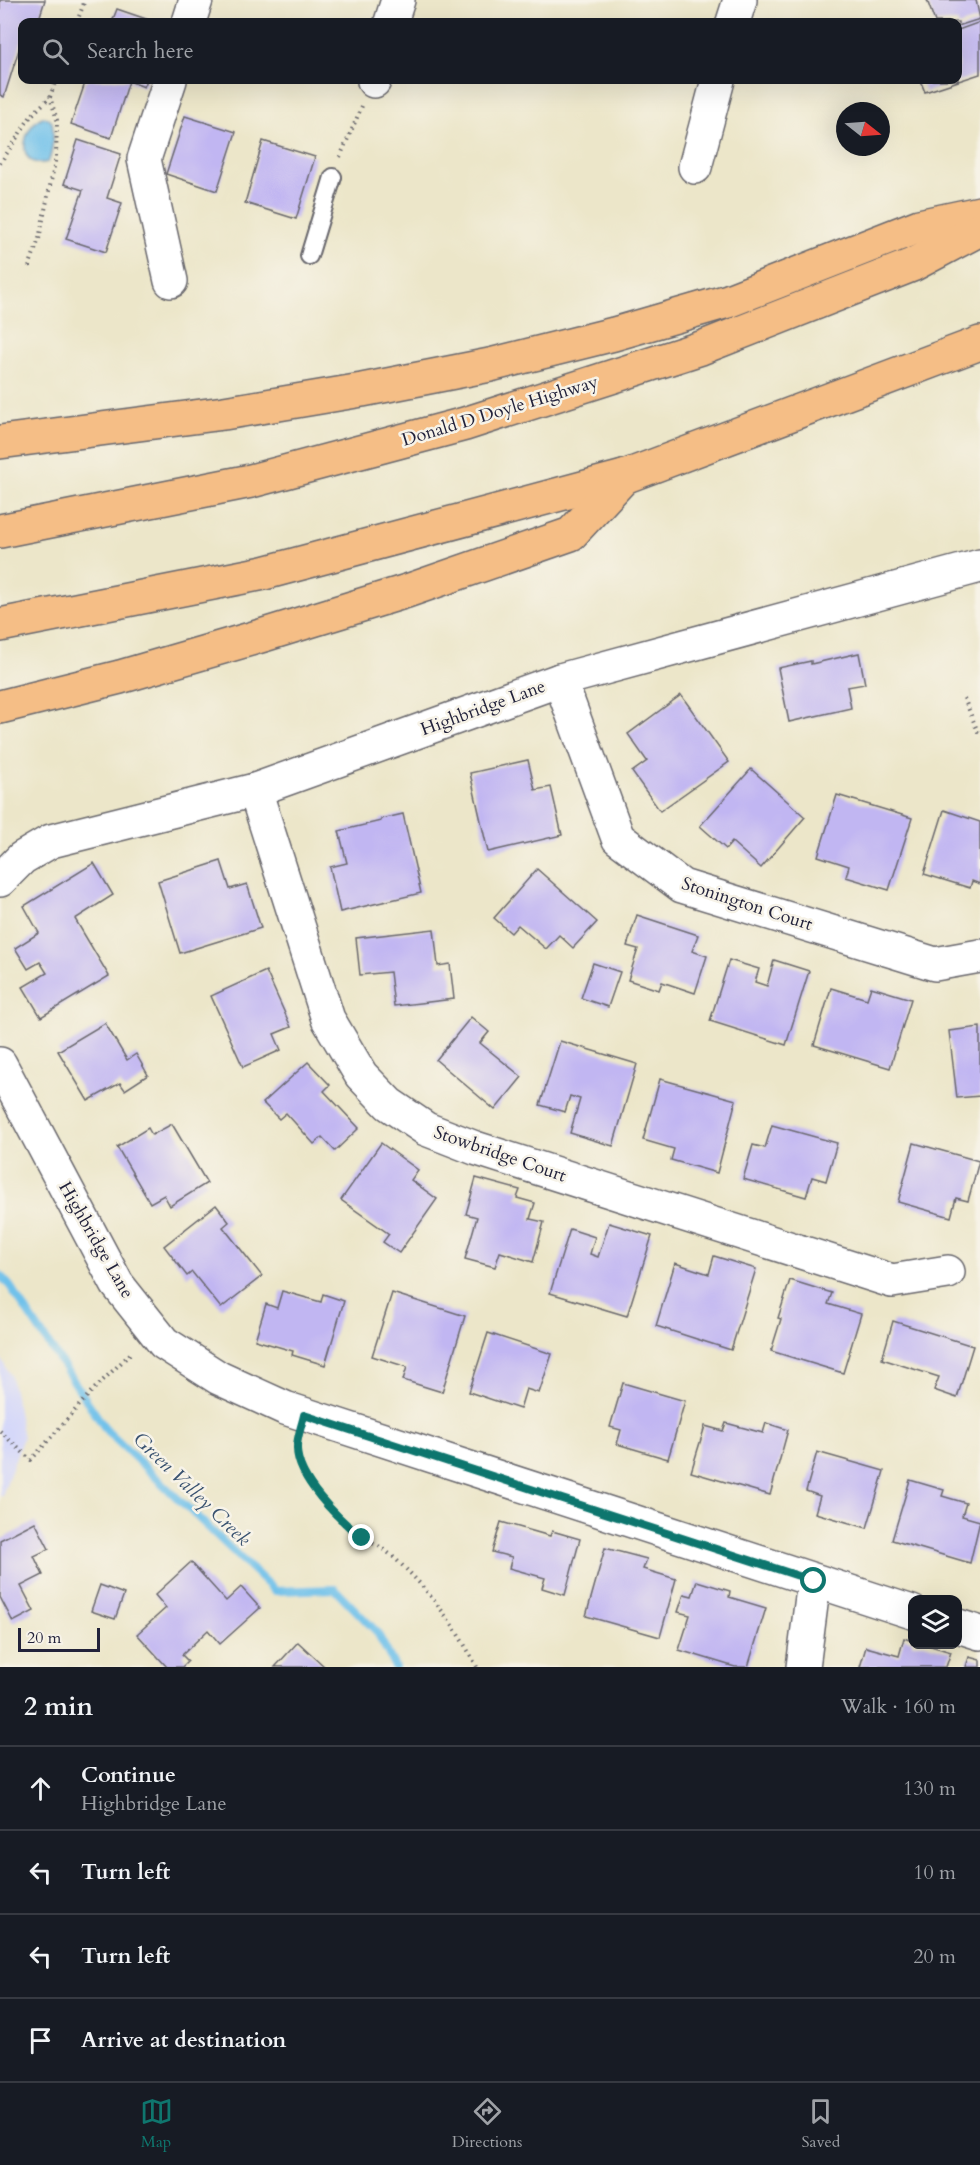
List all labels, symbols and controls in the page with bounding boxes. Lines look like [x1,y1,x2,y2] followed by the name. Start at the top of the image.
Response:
[18,18,962,84] search box
[39,35,72,68] icon: search
[87,36,194,66] text: Search here
[836,102,890,156] north arrow
[399,369,602,453] street label: Donald D Doyle Highway
[417,674,549,742] street label: Highbridge Lane
[678,871,816,937] street label: Stonington Court
[430,1120,570,1188] street label: Stowbridge Court
[52,1177,140,1303] street label: Highbridge Lane
[127,1426,257,1552] water label: Green Valley Creek
[348,1524,374,1550] route end
[800,1567,826,1593] route start
[908,1595,962,1649] map controls
[908,1595,962,1649] button: layers
[18,1625,100,1652] scale bar
[27,1627,61,1649] text: 20 m
[24,1689,93,1724] text: 2 min
[841,1693,956,1720] text: Walk · 160 m
[81,1760,176,1790] text: Continue
[24,1772,57,1805] icon: ahead
[903,1775,956,1802] text: 130 m
[81,1790,227,1817] text: Highbridge Lane
[24,1856,57,1889] icon: left
[81,1857,170,1887] text: Turn left
[913,1859,956,1886] text: 10 m
[24,1940,57,1973] icon: left
[81,1941,170,1971] text: Turn left
[913,1943,956,1970] text: 20 m
[24,2024,57,2057] icon: arrive
[81,2025,286,2055] text: Arrive at destination
[140,2095,173,2153] tab: Map
[452,2095,522,2153] tab: Directions
[802,2095,840,2153] tab: Saved

